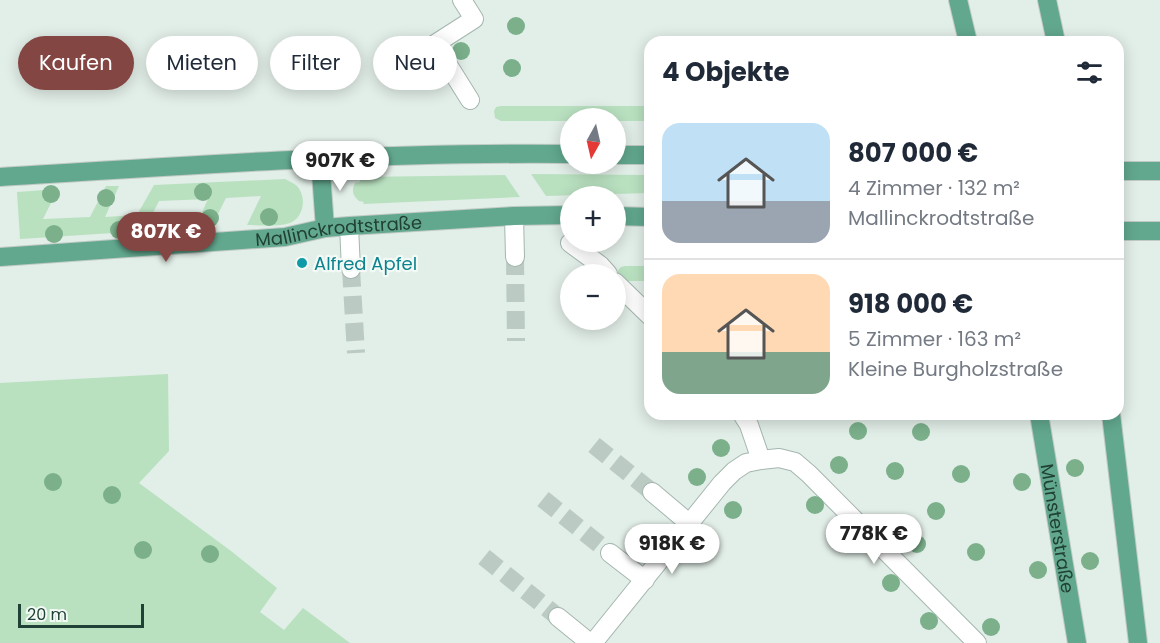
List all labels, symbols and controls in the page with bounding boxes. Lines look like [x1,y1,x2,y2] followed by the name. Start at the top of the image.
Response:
[18,36,134,90] chip: Kaufen
[146,36,258,90] chip: Mieten
[270,36,361,90] chip: Filter
[373,36,457,90] chip: Neu
[662,54,790,90] text: 4 Objekte
[1073,56,1106,89] icon: filters
[560,108,626,174] north arrow
[560,108,626,330] map controls
[848,135,978,171] text: 807 000 €
[291,141,389,192] pin: 907K €
[305,146,375,174] text: 907K €
[710,147,782,219] icon: home
[848,174,1020,202] text: 4 Zimmer · 132 m²
[560,186,626,252] button: +
[848,204,1035,232] text: Mallinckrodtstraße
[254,209,423,252] street label: Mallinckrodtstraße
[117,212,215,263] pin: 807K €
[131,217,201,245] text: 807K €
[314,251,417,276] place label: Alfred Apfel
[295,256,309,270] marker: Alfred Apfel
[560,264,626,330] button: −
[848,286,973,322] text: 918 000 €
[710,298,782,370] icon: home
[848,325,1021,353] text: 5 Zimmer · 163 m²
[848,355,1063,383] text: Kleine Burgholzstraße
[1035,462,1081,595] street label: Münsterstraße
[825,514,923,565] pin: 778K €
[840,519,908,547] text: 778K €
[623,524,721,575] pin: 918K €
[639,529,705,557] text: 918K €
[18,601,144,628] scale bar
[27,603,67,626] text: 20 m

